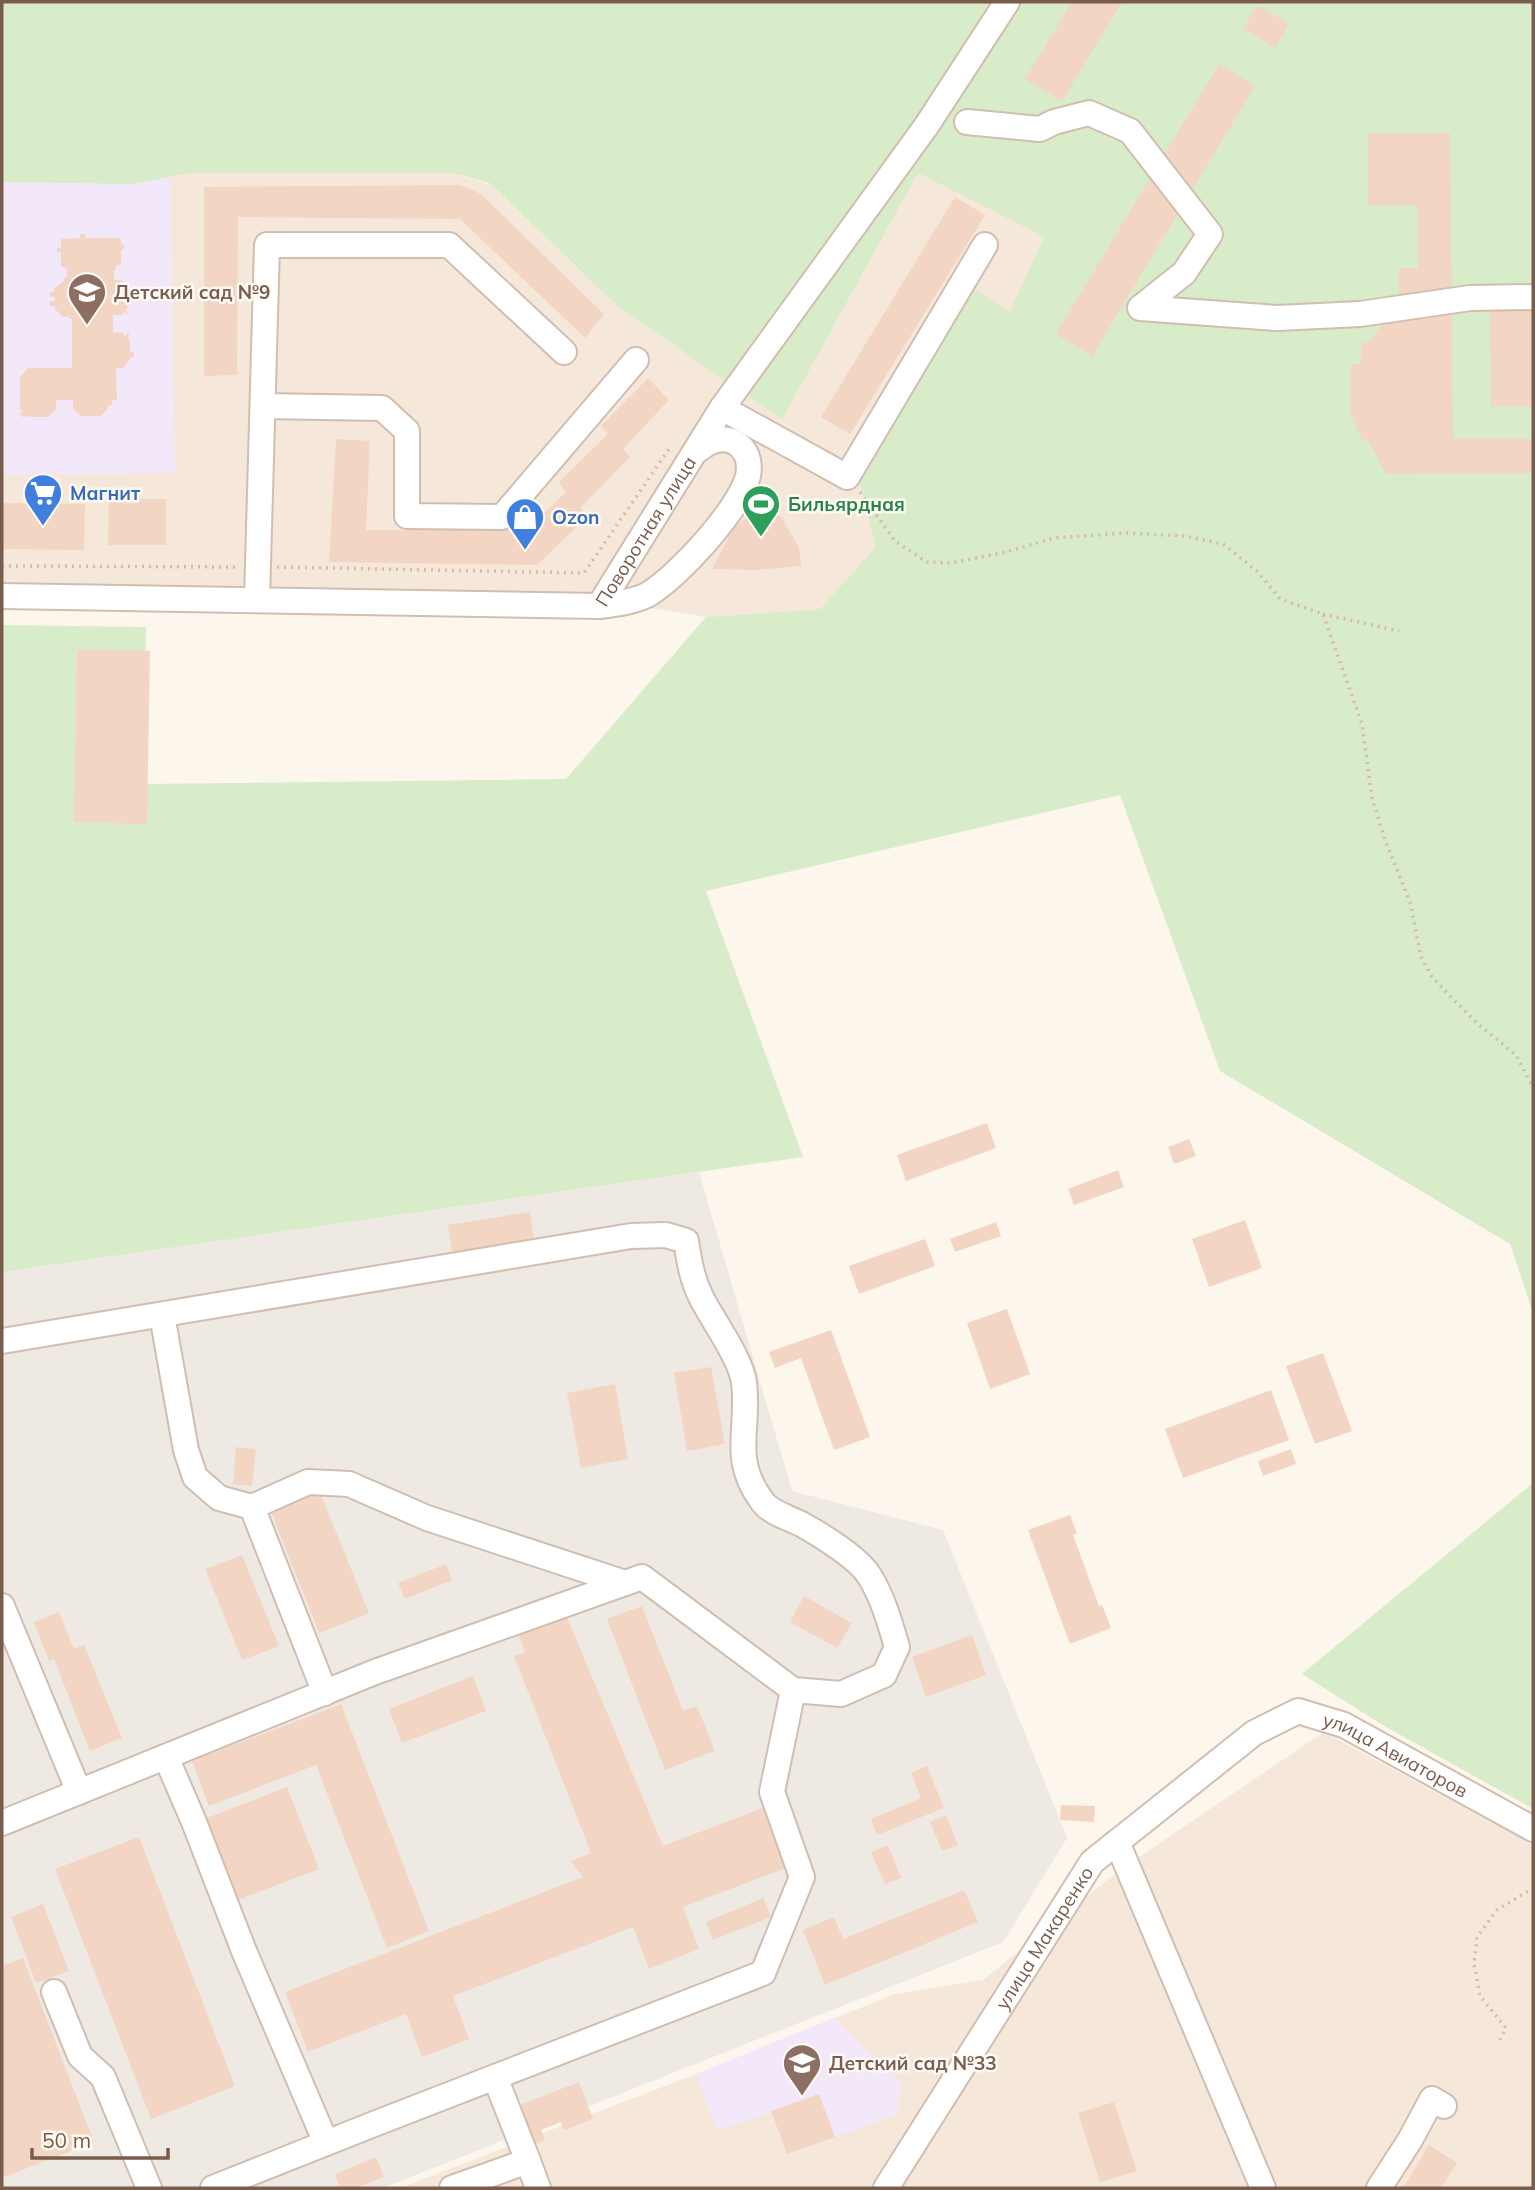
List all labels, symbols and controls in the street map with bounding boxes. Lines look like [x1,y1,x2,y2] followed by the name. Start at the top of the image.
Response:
[66,271,108,326] school or university icon: Детский сад №9
[114,280,270,304] place label: Детский сад №9
[590,452,701,611] street label: Поворотная улица
[22,472,64,527] supermarket icon: Магнит
[70,481,141,505] place label: Магнит
[740,483,782,538] sports icon: Бильярдная
[788,492,905,516] place label: Бильярдная
[504,496,546,551] shop icon: Ozon
[552,505,599,529] place label: Ozon
[1320,1707,1472,1803] street label: улица Авиаторов
[990,1862,1098,2014] street label: улица Макаренко
[781,2042,823,2097] school or university icon: Детский сад №33
[829,2051,997,2075] place label: Детский сад №33
[32,2116,168,2160] scale bar
[42,2127,91,2153] text: 50 m

